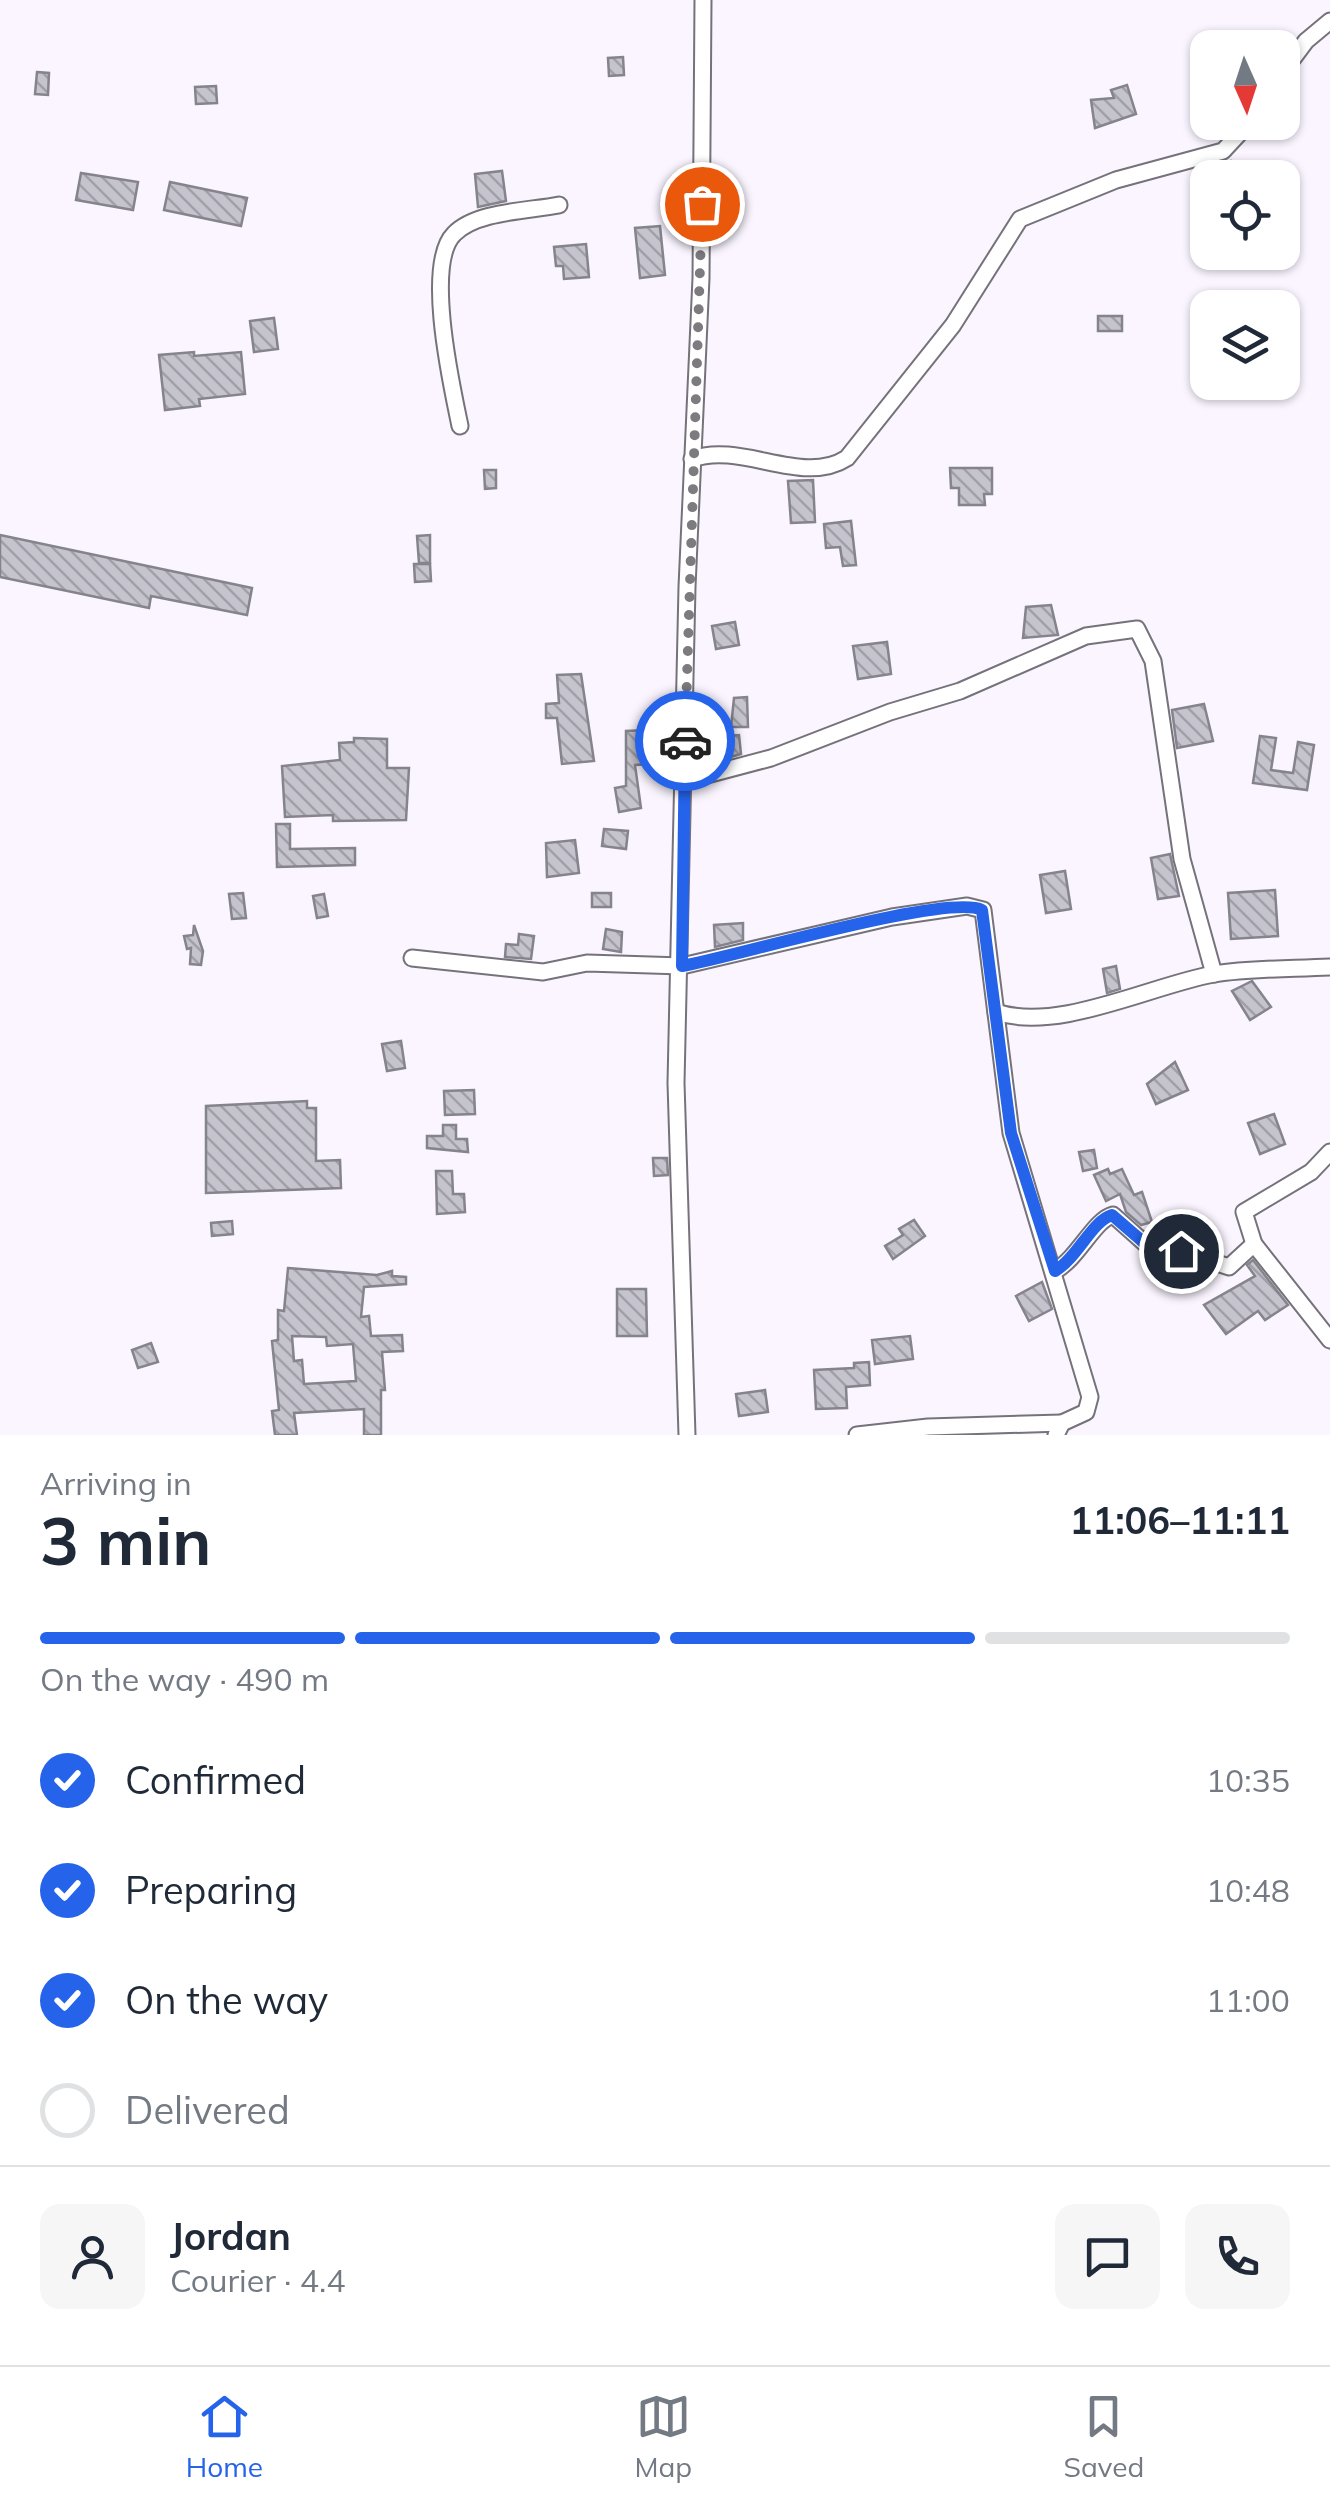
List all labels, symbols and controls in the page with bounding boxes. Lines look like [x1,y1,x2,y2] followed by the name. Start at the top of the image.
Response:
[1190,30,1300,140] north arrow
[1190,30,1300,400] map controls
[1190,160,1300,270] button: locate
[660,162,745,247] pin
[675,177,730,232] icon: bag
[1190,290,1300,400] button: layers
[635,691,735,791] courier
[658,714,713,769] icon: car
[1139,1209,1224,1294] pin
[1154,1224,1209,1279] icon: home
[40,1463,192,1503] text: Arriving in
[1070,1496,1290,1544] text: 11:06–11:11
[40,1500,211,1581] text: 3 min
[40,1659,329,1699] text: On the way · 490 m
[40,1753,95,1808] icon: check
[125,1756,306,1804] text: Confirmed
[1206,1760,1290,1800] text: 10:35
[40,1863,95,1918] icon: check
[125,1866,297,1914] text: Preparing
[1206,1870,1290,1910] text: 10:48
[40,1973,95,2028] icon: check
[125,1976,328,2024] text: On the way
[1206,1980,1290,2020] text: 11:00
[125,2086,290,2134] text: Delivered
[40,2204,145,2309] button: person
[1055,2204,1160,2309] button: chat
[1185,2204,1290,2309] button: phone
[170,2212,291,2260] text: Jordan
[170,2260,346,2300] text: Courier · 4.4
[186,2389,263,2484] tab: Home
[634,2389,692,2484] tab: Map
[1063,2389,1144,2484] tab: Saved

